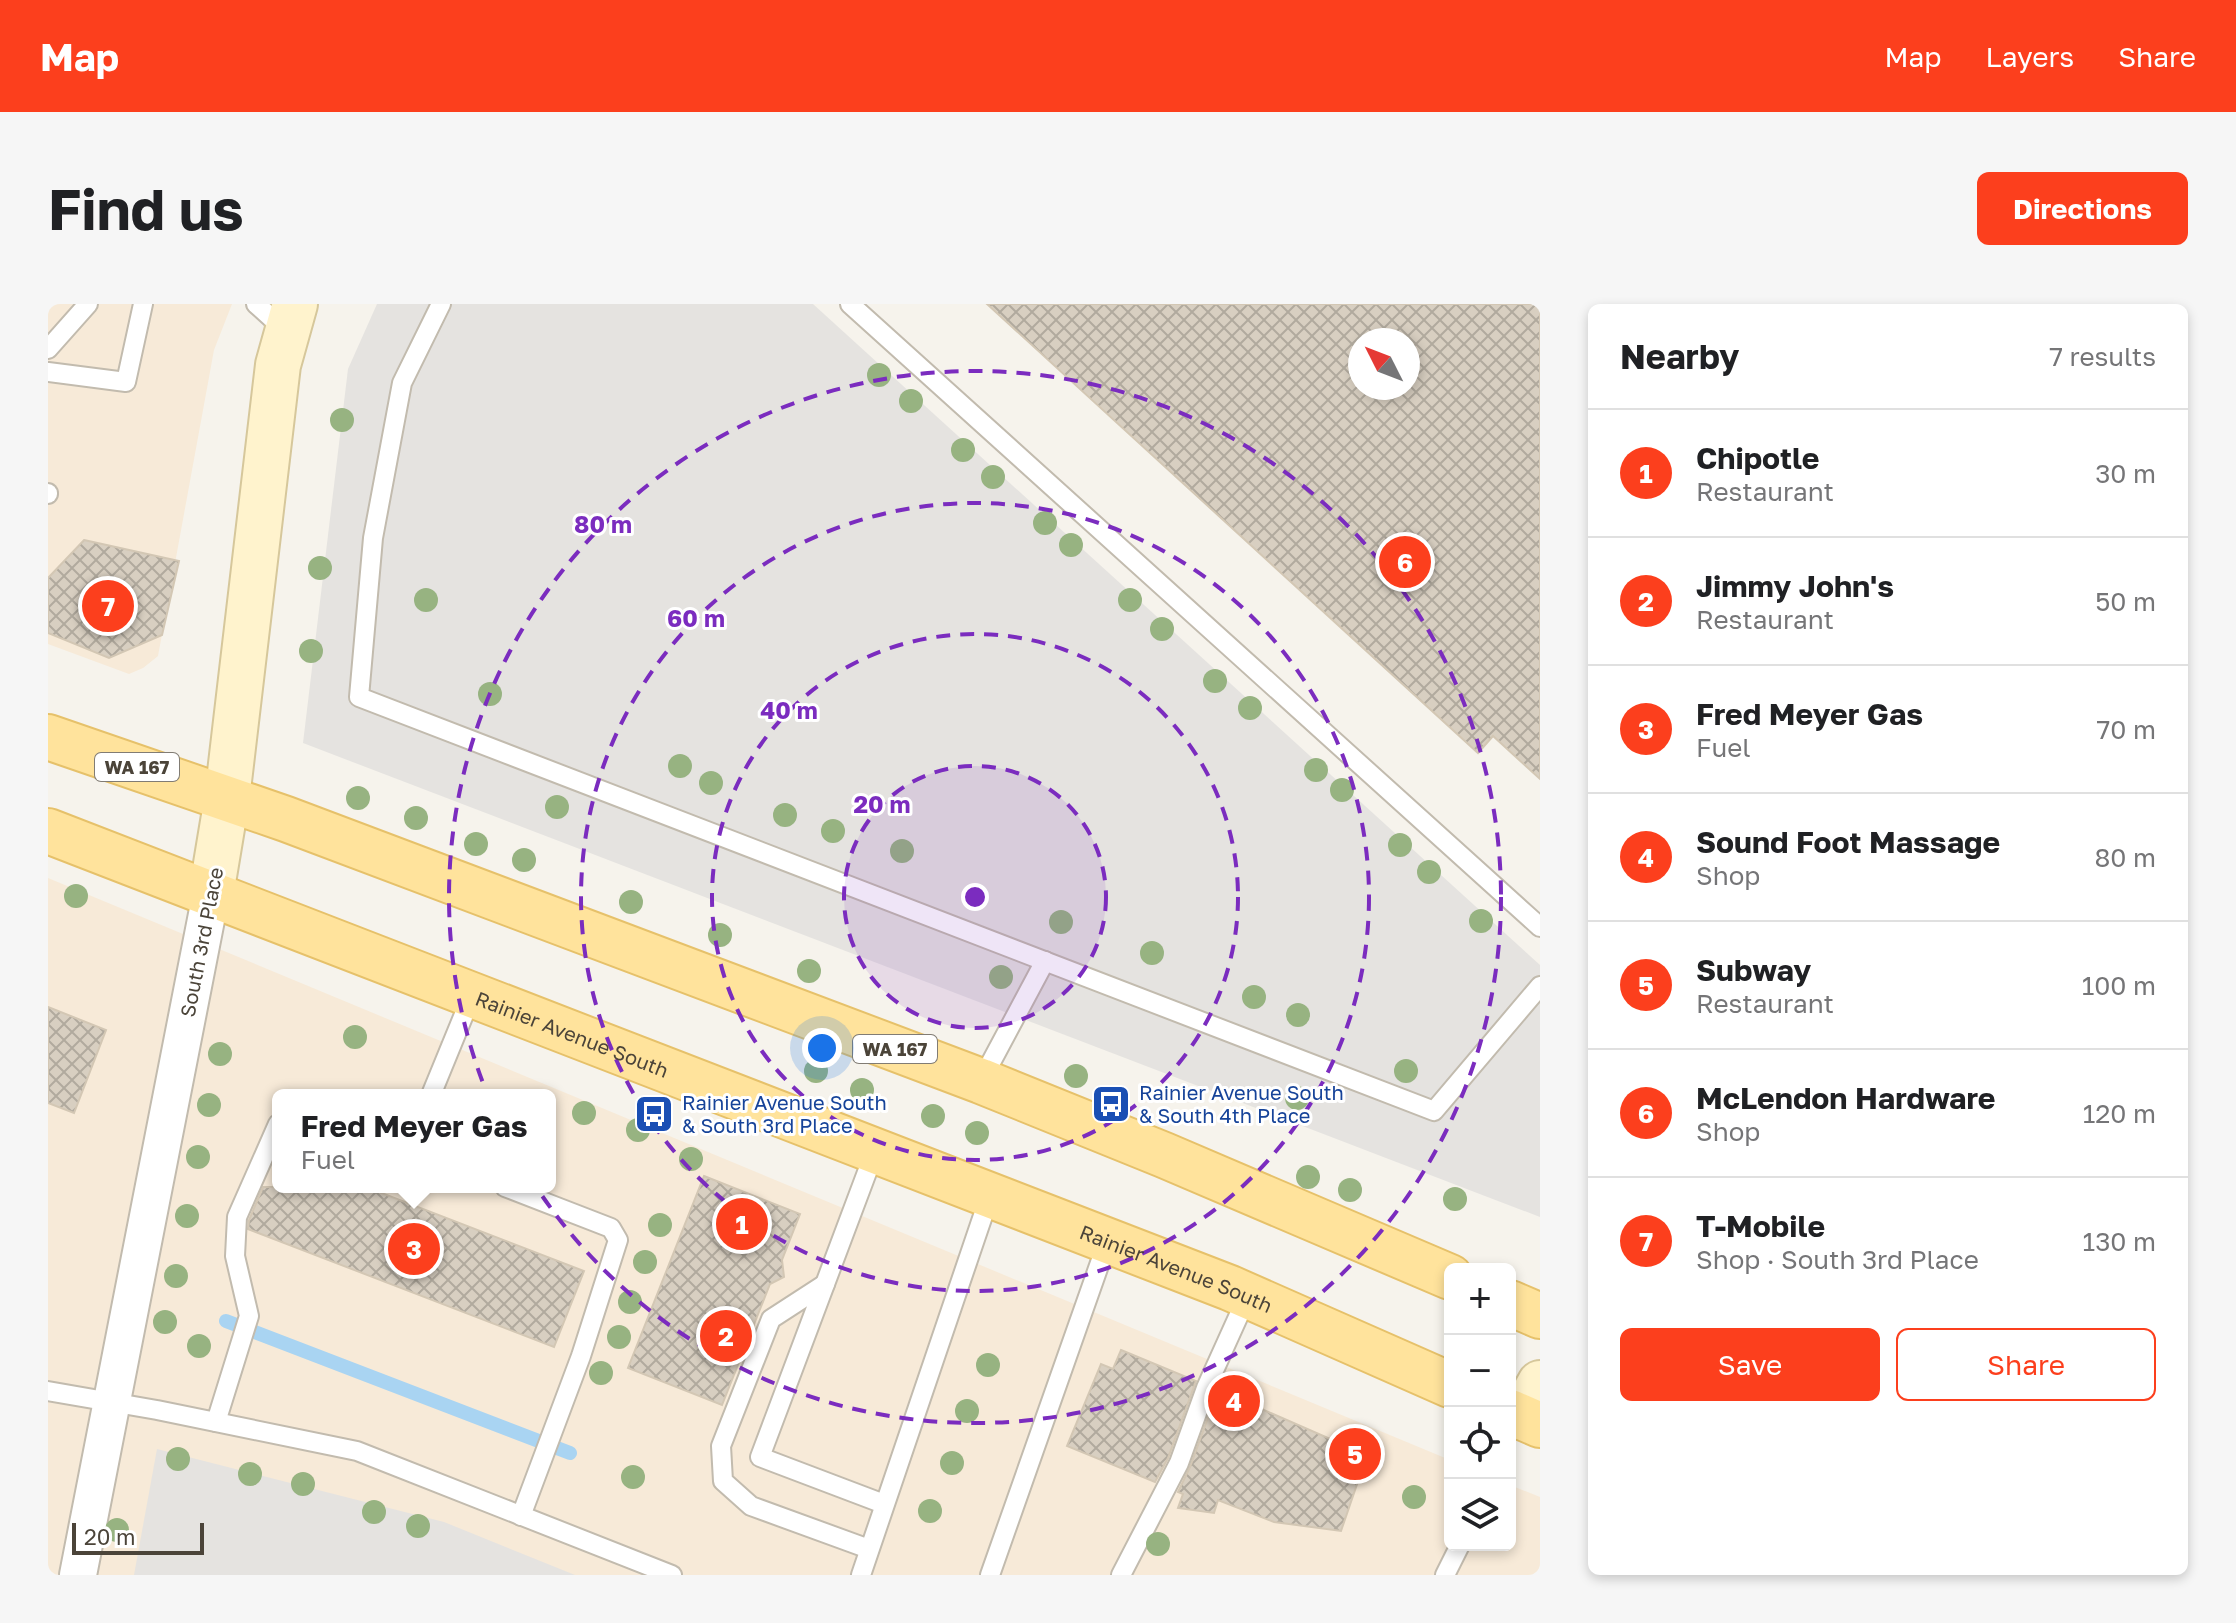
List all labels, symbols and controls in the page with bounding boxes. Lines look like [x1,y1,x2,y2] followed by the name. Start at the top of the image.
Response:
[40,34,119,79] text: Map
[1884,40,1942,73] text: Map
[1986,40,2074,73] text: Layers
[2118,40,2196,73] text: Share
[1977,172,2188,245] button: Directions
[48,175,244,242] text: Find us
[1348,328,1420,400] north arrow
[1620,336,1740,376] text: Nearby
[2049,341,2156,372] text: 7 results
[1696,440,1820,476] text: Chipotle
[1639,458,1653,489] text: 1
[2095,458,2156,489] text: 30 m
[1696,476,1834,507] text: Restaurant
[574,509,632,538] text: 80 m
[1379,532,1431,592] pin: 6
[1696,568,1894,604] text: Jimmy John's
[82,576,134,636] pin: 7
[1638,586,1654,617] text: 2
[2095,586,2156,617] text: 50 m
[667,603,725,632] text: 60 m
[1696,604,1834,635] text: Restaurant
[760,695,818,724] text: 40 m
[1696,696,1923,732] text: Fred Meyer Gas
[1638,714,1654,745] text: 3
[2097,714,2156,745] text: 70 m
[1696,732,1751,763] text: Fuel
[95,753,179,781] road number: WA 167
[853,789,911,818] text: 20 m
[1696,824,2000,860] text: Sound Foot Massage
[1638,842,1654,873] text: 4
[2095,842,2156,873] text: 80 m
[1696,860,1760,891] text: Shop
[175,865,227,1019] street label: South 3rd Place
[961,883,989,911] centre of rings
[1696,952,1811,988] text: Subway
[1638,970,1654,1001] text: 5
[2082,970,2156,1001] text: 100 m
[472,985,672,1082] street label: Rainier Avenue South
[1696,988,1834,1019] text: Restaurant
[802,1028,842,1068] your location
[853,1035,937,1063] road number: WA 167
[1139,1080,1344,1127] place label: Rainier Avenue South & South 4th Place
[1696,1080,1995,1116] text: McLendon Hardware
[1090,1083,1132,1125] bus stop icon: Rainier Avenue South & South 4th Place
[272,1089,556,1193] popup
[682,1090,887,1137] place label: Rainier Avenue South & South 3rd Place
[633,1093,675,1135] bus stop icon: Rainier Avenue South & South 3rd Place
[1638,1098,1654,1129] text: 6
[2083,1098,2156,1129] text: 120 m
[300,1108,528,1144] text: Fred Meyer Gas
[1696,1116,1760,1147] text: Shop
[300,1144,355,1175] text: Fuel
[716,1194,768,1254] pin: 1
[1696,1208,1825,1244] text: T-Mobile
[388,1219,440,1279] pin: 3
[1077,1219,1276,1317] street label: Rainier Avenue South
[1639,1226,1653,1257] text: 7
[2083,1226,2156,1257] text: 130 m
[1696,1244,1979,1275] text: Shop · South 3rd Place
[1444,1263,1516,1551] map controls
[1444,1263,1516,1335] button: +
[700,1306,752,1366] pin: 2
[1620,1328,1880,1401] button: Save
[1896,1328,2156,1401] button: Share
[1444,1335,1516,1407] button: −
[1208,1371,1260,1431] pin: 4
[1444,1407,1516,1479] button: locate
[1329,1424,1381,1484] pin: 5
[1444,1479,1516,1551] button: layers
[72,1519,204,1555] scale bar
[84,1523,135,1550] text: 20 m

